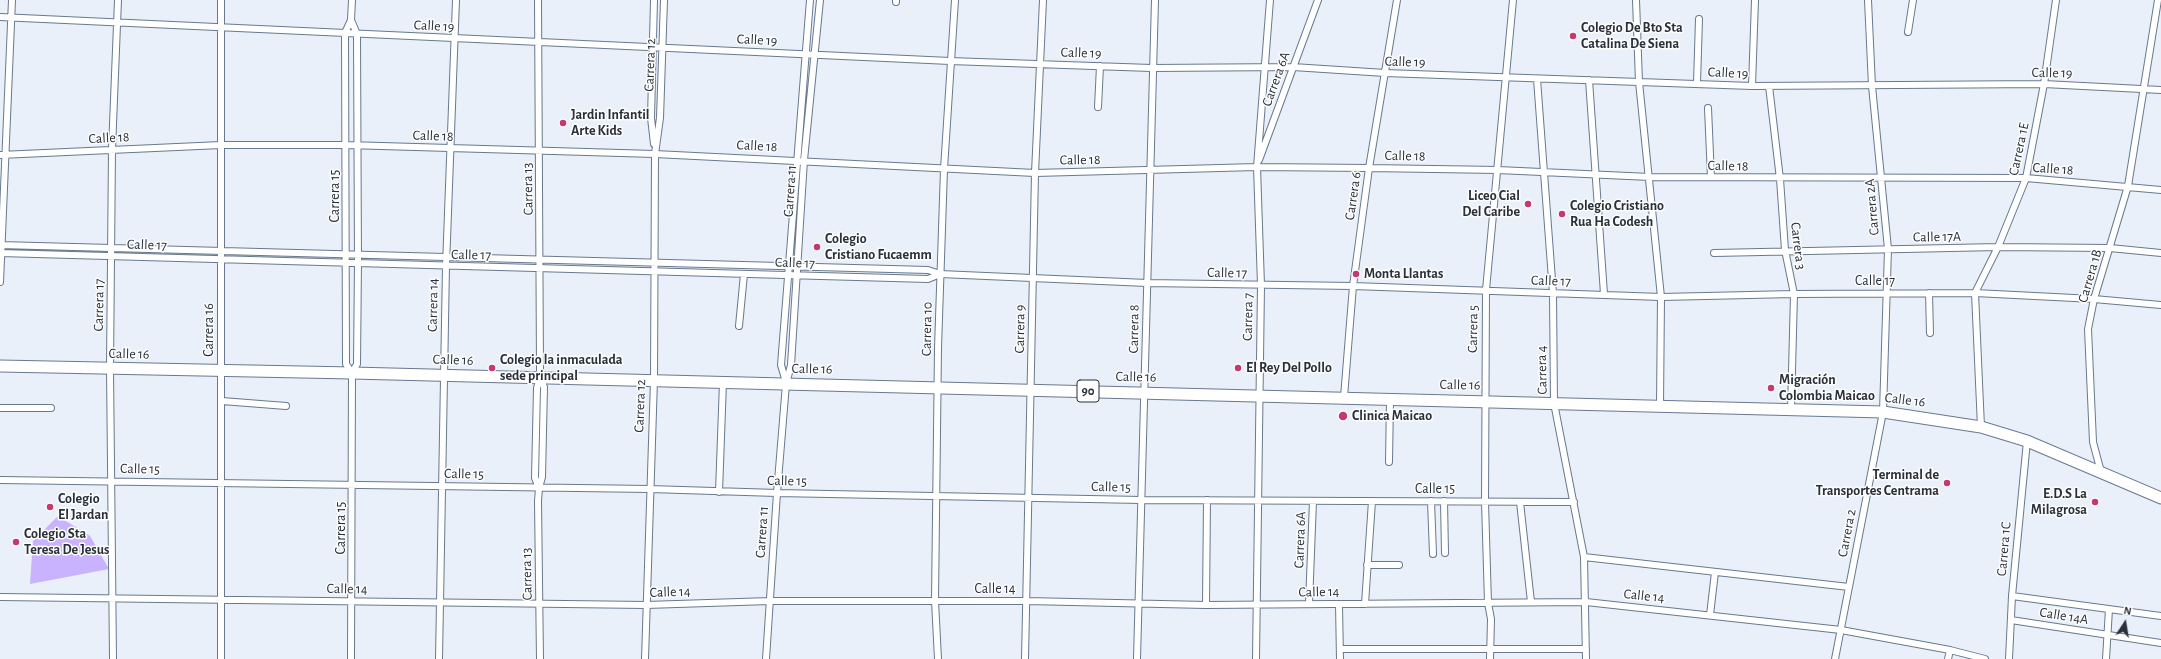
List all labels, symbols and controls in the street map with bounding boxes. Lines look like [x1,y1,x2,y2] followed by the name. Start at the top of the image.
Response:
[413,17,455,35] street label: Calle 19
[1581,20,1683,52] place label: Colegio De Bto Sta Catalina De Siena
[736,31,778,49] street label: Calle 19
[1568,31,1578,41] marker: Colegio De Bto Sta Catalina De Siena
[641,38,659,92] street label: Carrera 12
[1060,44,1102,62] street label: Calle 19
[1258,49,1294,109] street label: Carrera 6A
[1384,53,1426,71] street label: Calle 19
[1707,64,1749,82] street label: Calle 19
[2031,64,2073,82] street label: Calle 19
[571,107,649,140] place label: Jardin Infantil Arte Kids
[558,118,568,128] marker: Jardin Infantil Arte Kids
[2005,121,2033,177] street label: Carrera 1E
[412,127,454,145] street label: Calle 18
[88,129,130,147] street label: Calle 18
[736,137,778,155] street label: Calle 18
[1384,147,1426,165] street label: Calle 18
[1059,151,1101,169] street label: Calle 18
[1707,157,1749,175] street label: Calle 18
[2032,159,2074,179] street label: Calle 18
[519,162,537,216] street label: Carrera 13
[780,165,800,217] street label: Carrera 11
[327,170,343,222] street label: Carrera 15
[1341,171,1365,221] street label: Carrera 6
[1861,178,1883,236] street label: Carrera 2A
[1462,188,1520,220] place label: Liceo Cial Del Caribe
[1570,198,1664,230] place label: Colegio Cristiano Rua Ha Codesh
[1523,199,1533,209] marker: Liceo Cial Del Caribe
[1557,209,1567,219] marker: Colegio Cristiano Rua Ha Codesh
[1787,221,1809,271] street label: Carrera 3
[1913,228,1961,246] street label: Calle 17A
[825,231,932,264] place label: Colegio Cristiano Fucaemm
[127,236,167,254] street label: Calle 17
[812,242,822,252] marker: Colegio Cristiano Fucaemm
[451,246,491,264] street label: Calle 17
[2074,247,2106,305] street label: Carrera 1B
[775,254,815,272] street label: Calle 17
[1207,264,1247,282] street label: Calle 17
[1364,266,1443,282] place label: Monta Llantas
[1351,269,1361,279] marker: Monta Llantas
[1531,272,1571,290] street label: Calle 17
[1855,273,1895,289] street label: Calle 17
[90,278,108,332] street label: Carrera 17
[424,278,442,332] street label: Carrera 14
[1239,293,1257,341] street label: Carrera 7
[918,302,936,356] street label: Carrera 10
[201,303,217,357] street label: Carrera 16
[1011,304,1029,354] street label: Carrera 9
[1125,304,1143,354] street label: Carrera 8
[1464,305,1482,353] street label: Carrera 5
[108,345,150,363] street label: Calle 16
[1533,345,1551,395] street label: Carrera 4
[432,351,474,369] street label: Calle 16
[500,352,623,384] place label: Colegio la inmaculada sede principal
[791,360,833,378] street label: Calle 16
[1246,360,1332,376] place label: El Rey Del Pollo
[487,363,497,373] marker: Colegio la inmaculada sede principal
[1233,363,1243,373] marker: El Rey Del Pollo
[1115,368,1157,386] street label: Calle 16
[1779,372,1875,404] place label: Migración Colombia Maicao
[1439,376,1481,394] street label: Calle 16
[631,379,649,433] street label: Carrera 12
[1077,380,1099,402] road number: 90
[1766,383,1776,393] marker: Migración Colombia Maicao
[1884,389,1926,411] street label: Calle 16
[1352,408,1432,424] place label: Clinica Maicao
[1337,410,1349,422] marker: Clinica Maicao
[120,460,160,478] street label: Calle 15
[444,465,484,483] street label: Calle 15
[1816,467,1939,500] place label: Terminal de Transportes Centrama
[767,472,807,490] street label: Calle 15
[1091,478,1131,496] street label: Calle 15
[1942,478,1952,488] marker: Terminal de Transportes Centrama
[1415,481,1455,497] street label: Calle 15
[2031,486,2087,518] place label: E.D.S La Milagrosa
[58,491,108,524] place label: Colegio El Jardan
[2090,497,2100,507] marker: E.D.S La Milagrosa
[45,502,55,512] marker: Colegio El Jardan
[333,502,349,554] street label: Carrera 15
[752,506,772,558] street label: Carrera 11
[1834,508,1860,558] street label: Carrera 2
[1291,511,1309,569] street label: Carrera 6A
[1993,521,2015,577] street label: Carrera 1C
[24,526,109,558] place label: Colegio Sta Teresa De Jesus
[11,537,21,547] marker: Colegio Sta Teresa De Jesus
[518,547,536,601] street label: Carrera 13
[326,580,368,598] street label: Calle 14
[975,581,1015,597] street label: Calle 14
[649,583,691,601] street label: Calle 14
[1298,583,1340,601] street label: Calle 14
[1623,586,1665,606] street label: Calle 14
[2105,603,2145,643] north arrow
[2038,604,2090,628] street label: Calle 14A
[2123,605,2132,617] text: N

